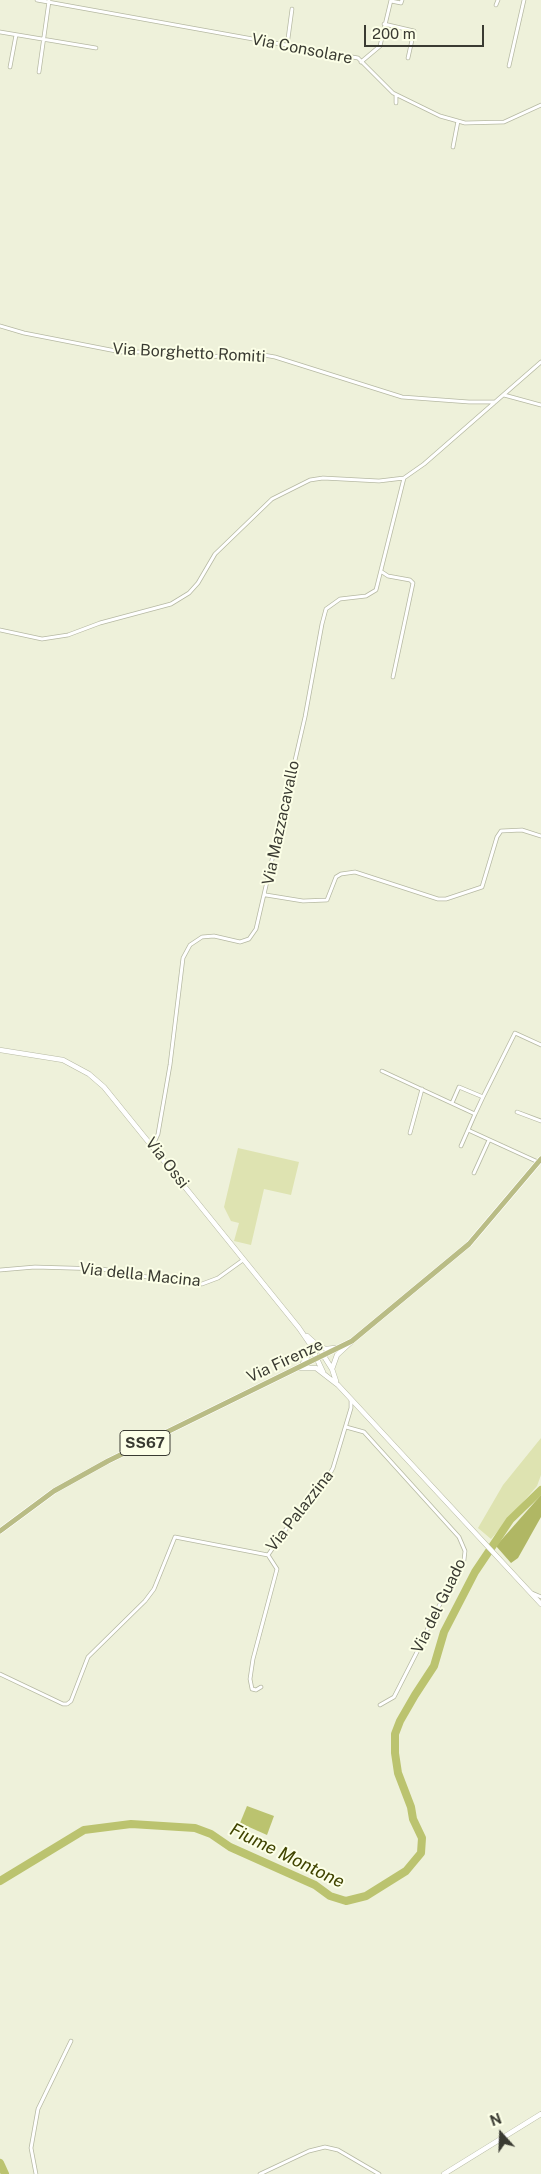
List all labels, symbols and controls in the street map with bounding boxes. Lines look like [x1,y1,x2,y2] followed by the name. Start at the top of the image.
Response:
[366,15,486,47] scale bar
[372,25,416,42] text: 200 m
[250,30,354,68] street label: Via Consolare
[112,339,266,367] street label: Via Borghetto Romiti
[258,759,304,887] street label: Via Mazzacavallo
[141,1134,193,1192] street label: Via Ossi
[78,1259,202,1291] street label: Via della Macina
[244,1335,326,1387] street label: Via Firenze
[120,1430,170,1456] road number: SS67
[262,1467,338,1555] street label: Via Palazzina
[408,1555,470,1657] street label: Via del Guado
[226,1819,348,1893] water label: Fiume Montone
[476,2109,526,2159] north arrow
[488,2111,504,2129] text: N

